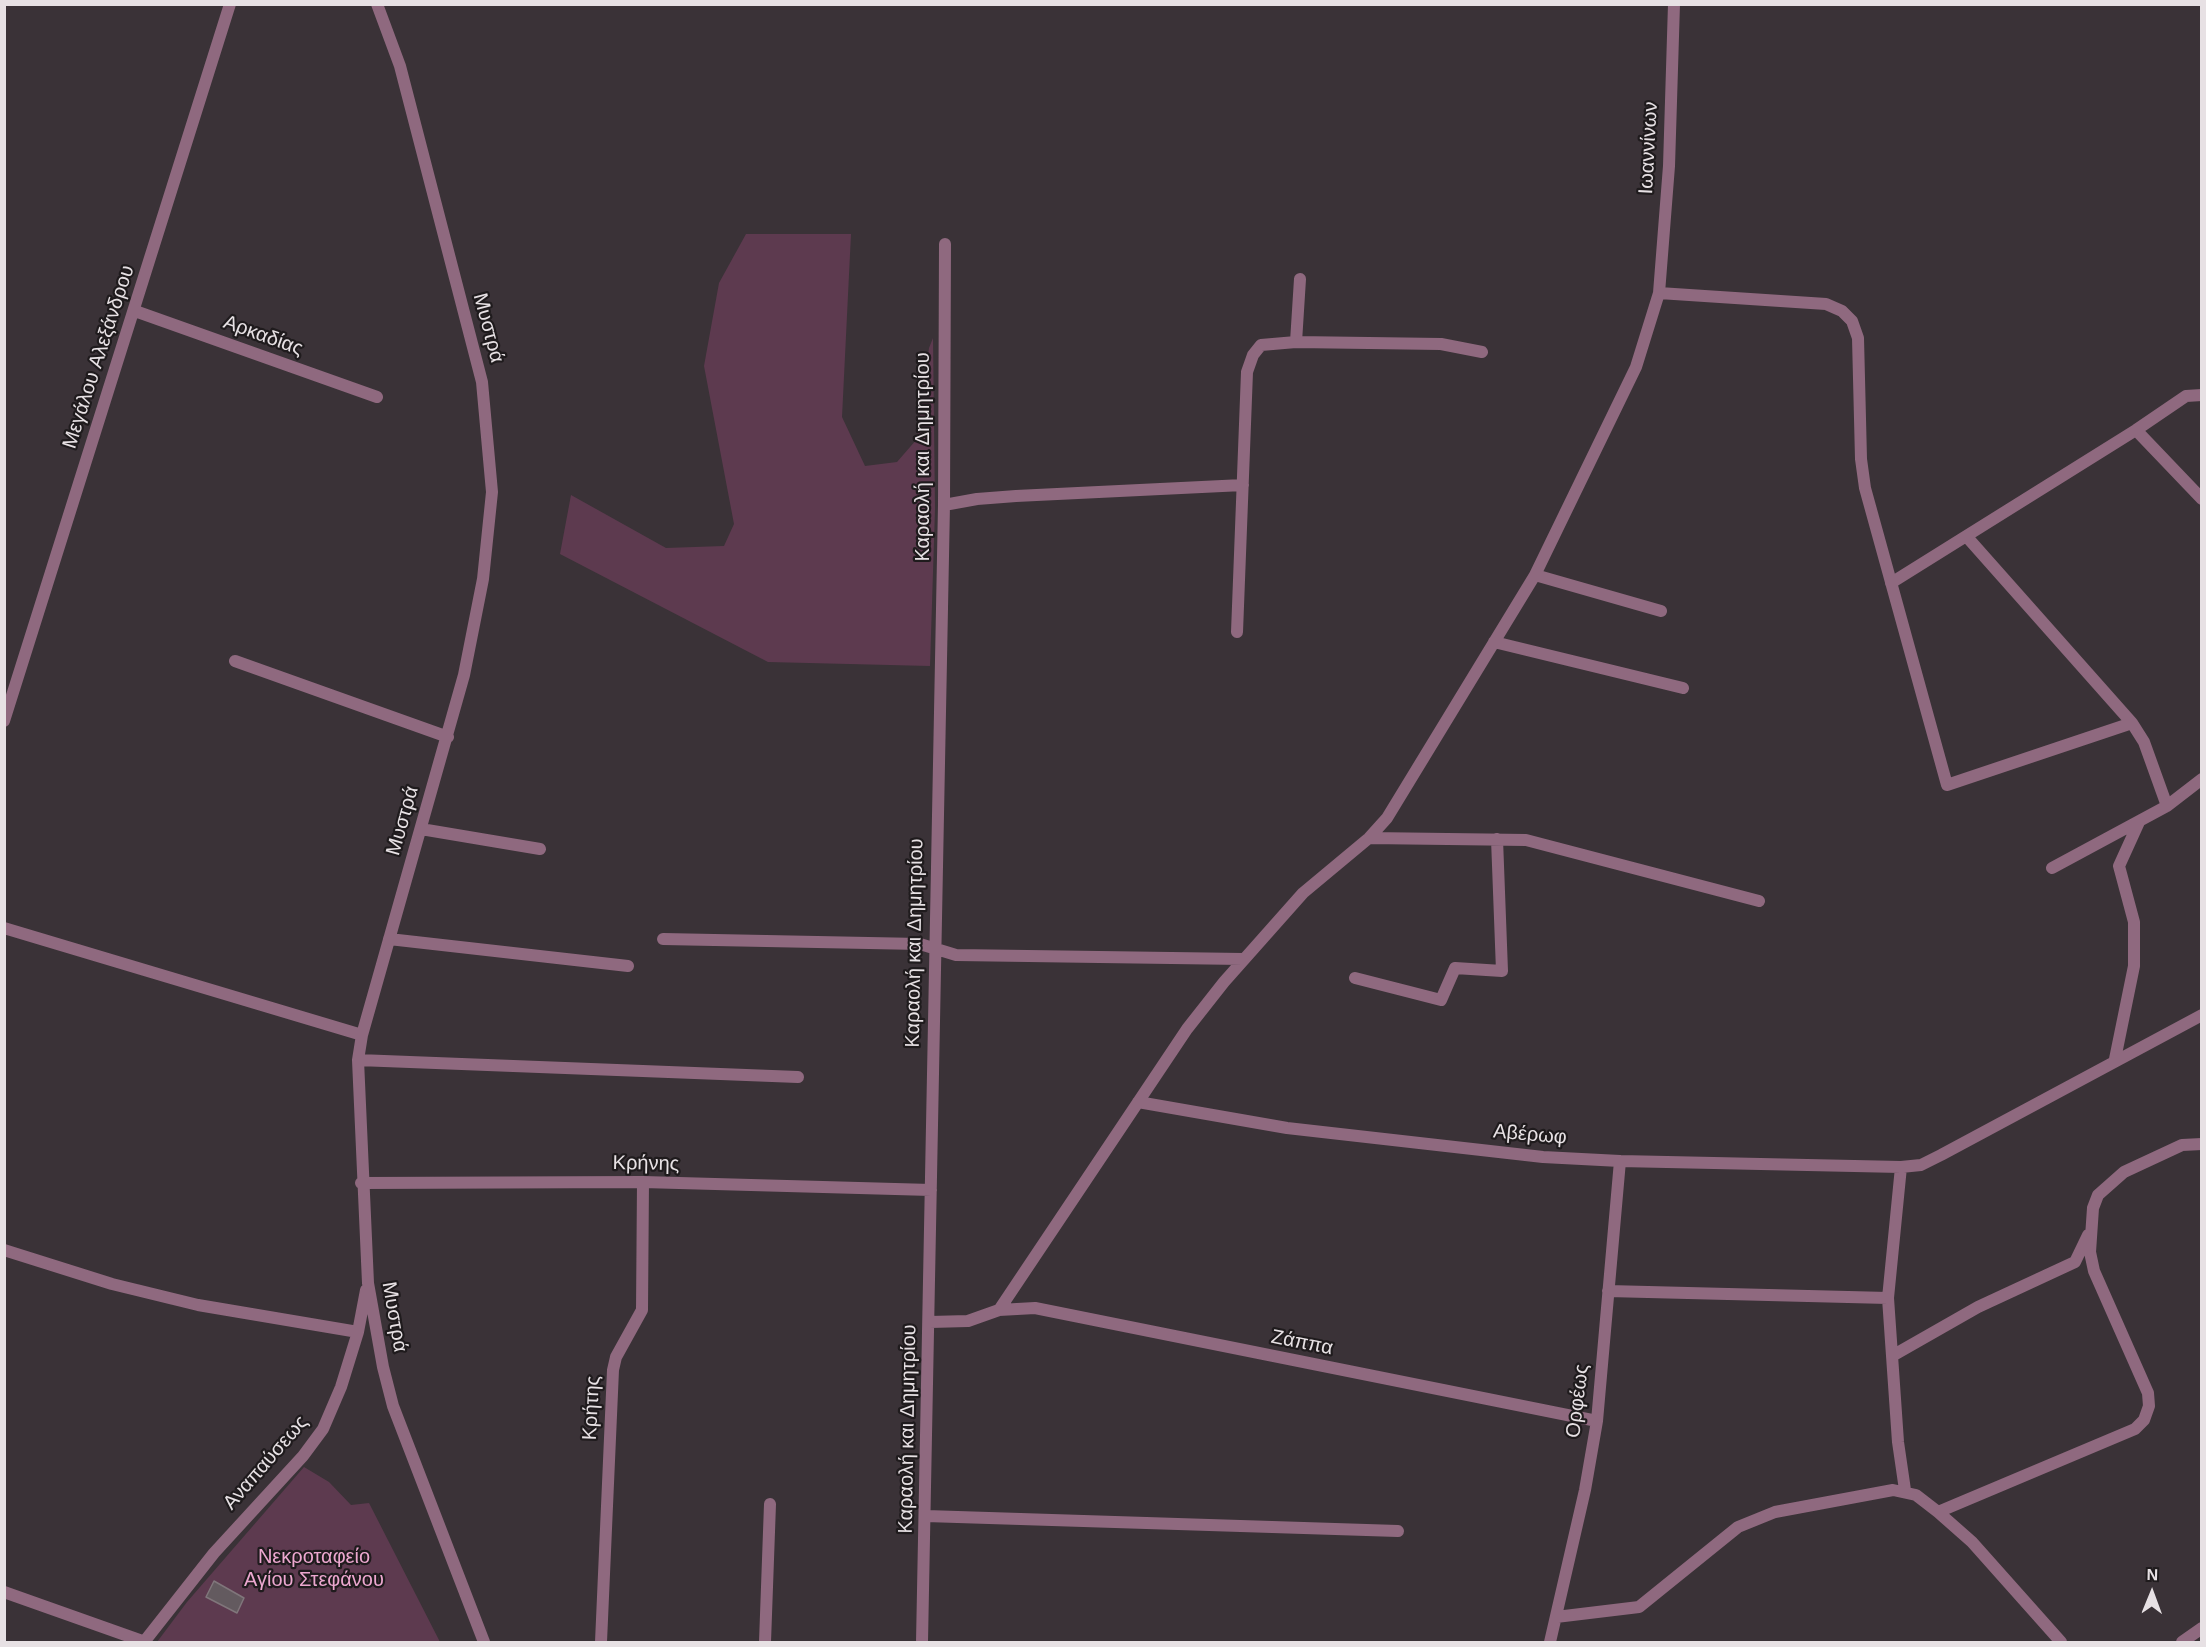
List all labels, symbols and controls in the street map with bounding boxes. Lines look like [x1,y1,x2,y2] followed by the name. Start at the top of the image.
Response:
[1635,101,1663,195] street label: Ιωαννίνων
[58,262,140,452] street label: Μεγάλου Αλεξάνδρου
[467,291,509,365] street label: Μυστρά
[220,311,306,361] street label: Αρκαδίας
[911,352,935,562] street label: Καραολή και Δημητρίου
[382,784,424,858] street label: Μυστρά
[901,838,929,1048] street label: Καραολή και Δημητρίου
[1492,1120,1568,1150] street label: Αβέρωφ
[612,1151,680,1177] street label: Κρήνης
[376,1280,412,1354] street label: Μυστρά
[894,1324,922,1534] street label: Καραολή και Δημητρίου
[1269,1325,1335,1361] street label: Ζάππα
[1562,1363,1594,1439] street label: Ορφέως
[578,1375,606,1441] street label: Κρήτης
[219,1411,313,1515] street label: Αναπαύσεως
[244,1545,384,1592] park label: Νεκροταφείο Αγίου Στεφάνου
[2122,1563,2182,1623] north arrow
[2146,1566,2158,1583] text: N

